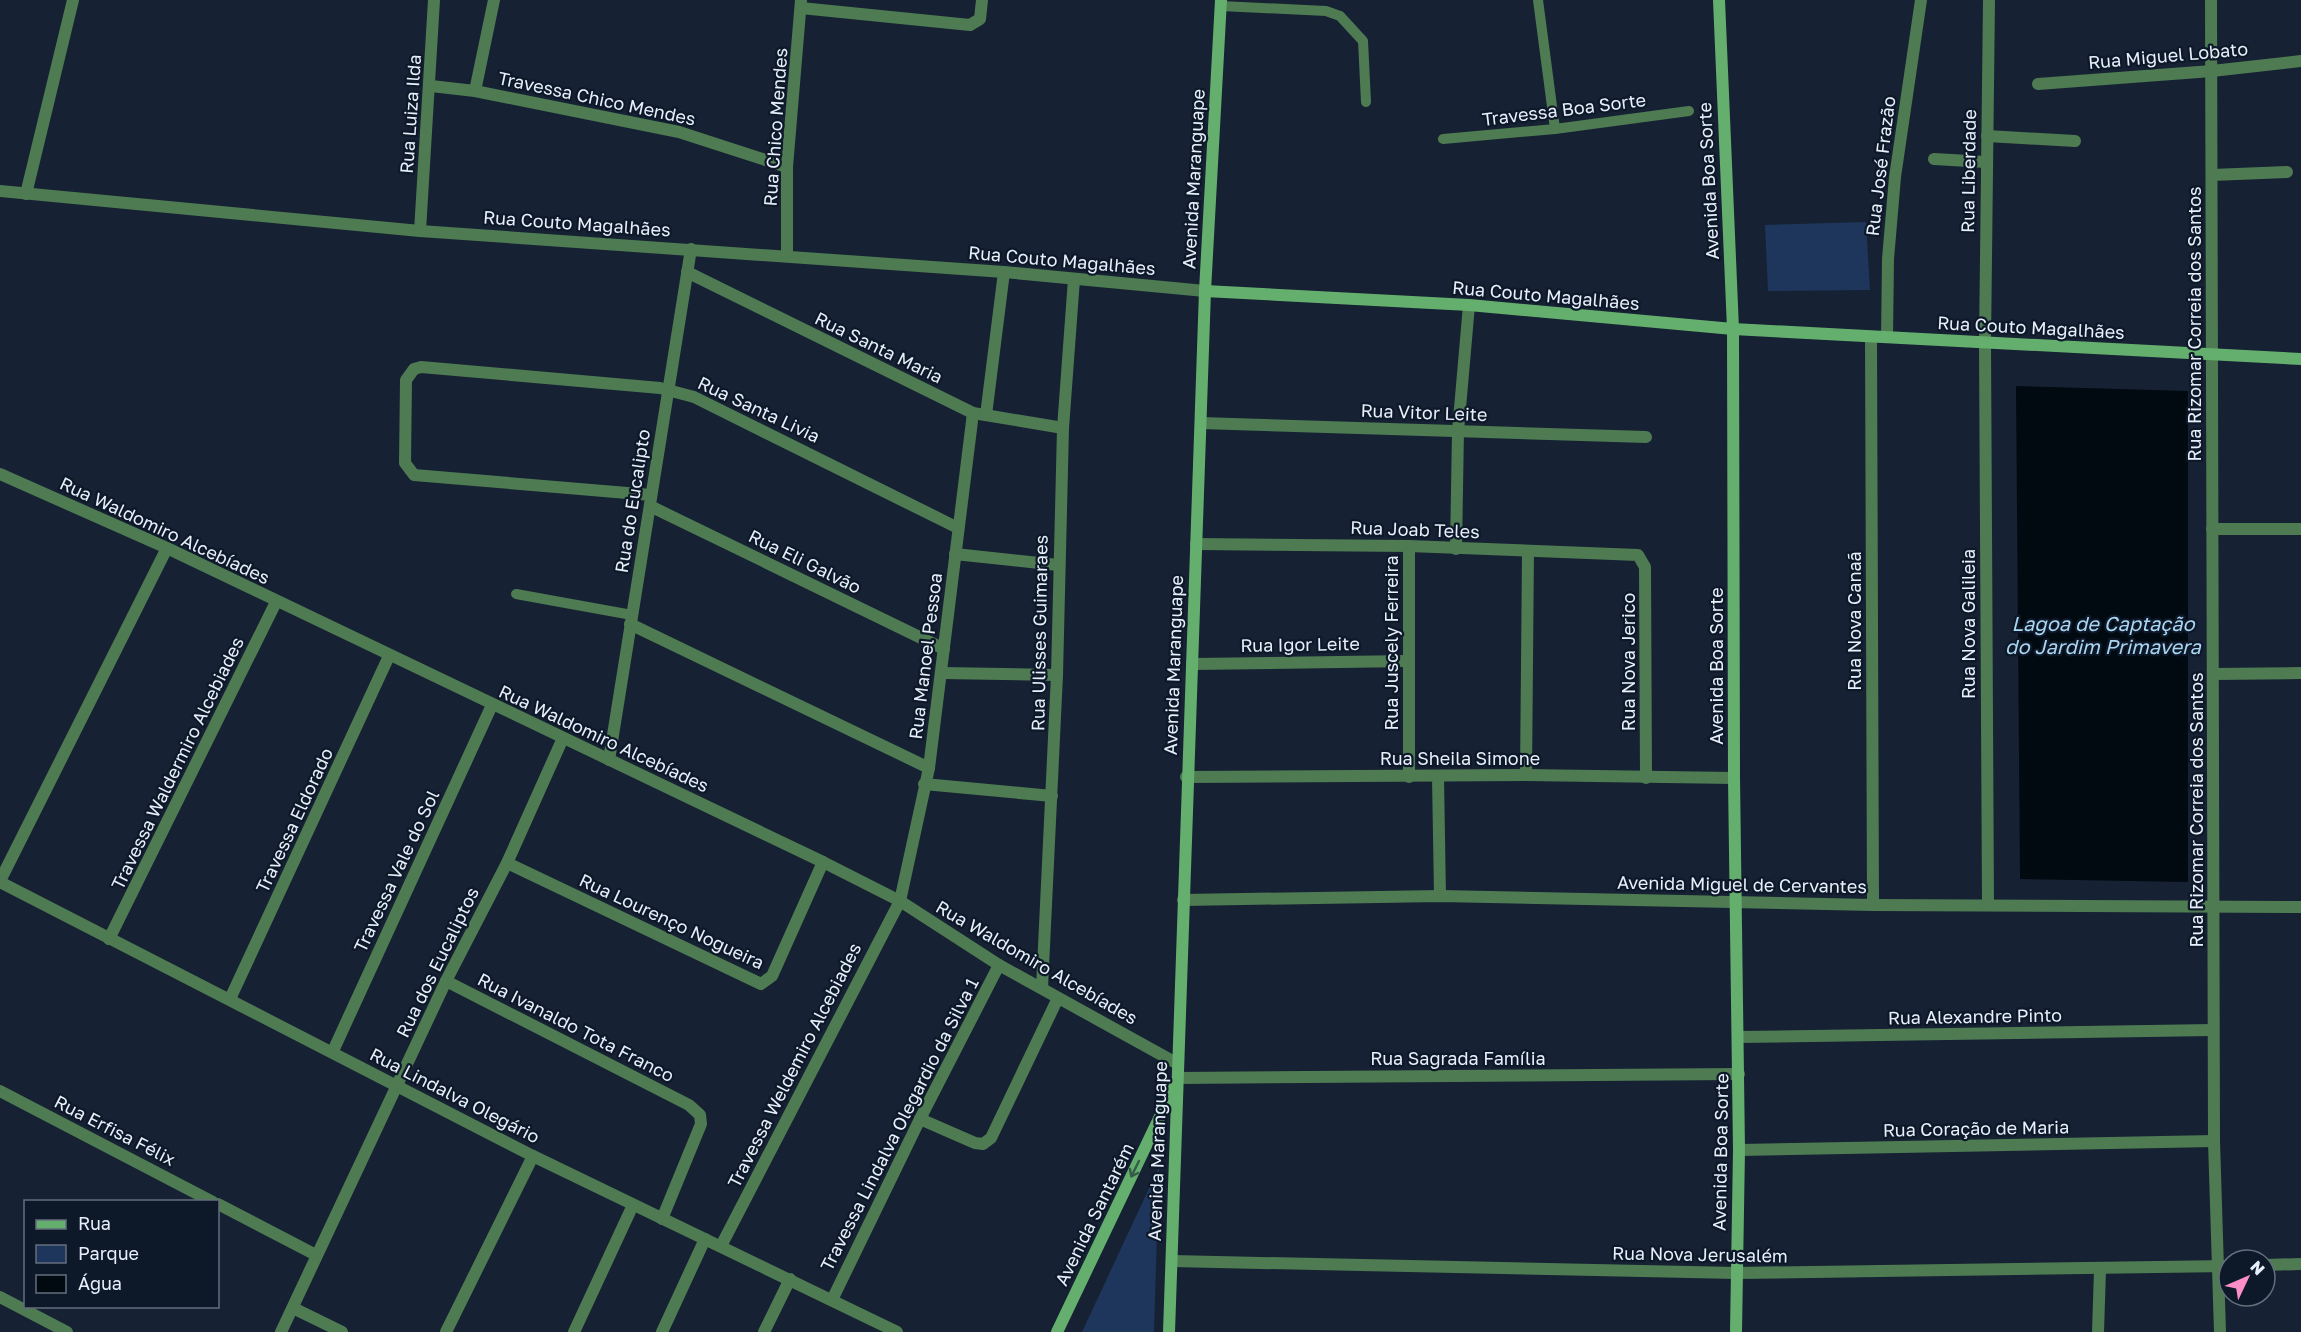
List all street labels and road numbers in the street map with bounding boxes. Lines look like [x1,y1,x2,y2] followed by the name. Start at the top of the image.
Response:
[2087,37,2249,73] street label: Rua Miguel Lobato
[758,47,792,207] street label: Rua Chico Mendes
[395,54,425,174] street label: Rua Luiza Ilda
[496,66,698,130] street label: Travessa Chico Mendes
[1177,88,1209,270] street label: Avenida Maranguape
[1481,88,1647,130] street label: Travessa Boa Sorte
[1861,95,1899,237] street label: Rua José Frazão
[1693,102,1723,260] street label: Avenida Boa Sorte
[1956,109,1980,233] street label: Rua Liberdade
[2183,187,2205,461] street label: Rua Rizomar Correia dos Santos
[483,205,671,241] street label: Rua Couto Magalhães
[968,241,1156,279] street label: Rua Couto Magalhães
[1452,276,1640,314] street label: Rua Couto Magalhães
[811,307,947,387] street label: Rua Santa Maria
[1937,311,2125,343] street label: Rua Couto Magalhães
[695,371,823,447] street label: Rua Santa Livia
[1360,399,1488,425] street label: Rua Vitor Leite
[610,428,654,574] street label: Rua do Eucalipto
[57,472,273,588] street label: Rua Waldomiro Alcebíades
[1350,516,1480,542] street label: Rua Joab Teles
[745,524,865,598] street label: Rua Eli Galvão
[1026,535,1052,731] street label: Rua Ulisses Guimaraes
[1957,549,1979,699] street label: Rua Nova Galileia
[1843,551,1865,691] street label: Rua Nova Canaã
[1380,555,1402,731] street label: Rua Juscely Ferreira
[904,571,946,741] street label: Rua Manoel Pessoa
[1159,575,1187,755] street label: Avenida Maranguape
[1705,587,1727,745] street label: Avenida Boa Sorte
[1617,593,1639,731] street label: Rua Nova Jerico
[1240,632,1360,656] street label: Rua Igor Leite
[106,633,248,893] street label: Travessa Waldermiro Alcebiades
[2185,673,2207,947] street label: Rua Rizomar Correia dos Santos
[496,680,712,796] street label: Rua Waldomiro Alcebíades
[251,744,337,896] street label: Travessa Eldorado
[1380,747,1540,769] street label: Rua Sheila Simone
[349,786,443,956] street label: Travessa Vale do Sol
[576,868,768,974] street label: Rua Lourenço Nogueira
[1617,871,1867,897] street label: Avenida Miguel de Cervantes
[391,883,483,1041] street label: Rua dos Eucaliptos
[932,895,1142,1029] street label: Rua Waldomiro Alcebíades
[723,939,865,1191] street label: Travessa Weldemiro Alcebiades
[474,968,678,1086] street label: Rua Ivanaldo Tota Franco
[815,973,983,1274] street label: Travessa Lindalva Olegardio da Silva 1
[1888,1003,2062,1029] street label: Rua Alexandre Pinto
[366,1043,544,1147] street label: Rua Lindalva Olegário
[1370,1047,1546,1069] street label: Rua Sagrada Família
[1143,1061,1171,1241] street label: Avenida Maranguape
[1708,1073,1732,1231] street label: Avenida Boa Sorte
[51,1090,179,1170] street label: Rua Erfisa Félix
[1883,1115,2069,1141] street label: Rua Coração de Maria
[1050,1139,1138,1289] street label: Avenida Santarém
[1612,1241,1788,1267] street label: Rua Nova Jerusalém

